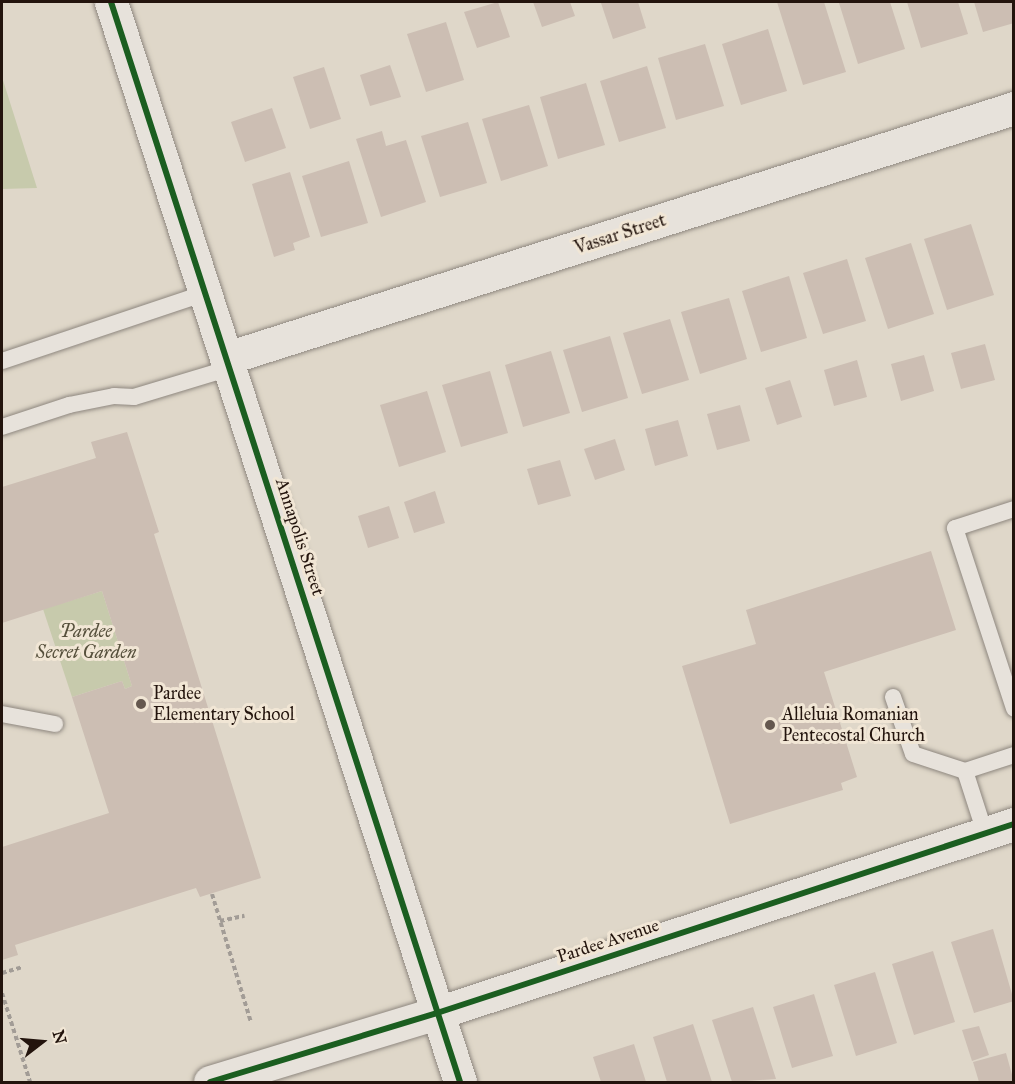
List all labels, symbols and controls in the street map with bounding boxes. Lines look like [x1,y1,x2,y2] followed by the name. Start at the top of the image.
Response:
[572,209,668,259] street label: Vassar Street
[271,475,329,599] street label: Annapolis Street
[36,621,136,664] park label: Pardee Secret Garden
[153,683,295,726] place label: Pardee Elementary School
[134,697,148,711] marker: Pardee Elementary School
[782,704,925,746] place label: Alleluia Romanian Pentecostal Church
[763,718,777,732] marker: Alleluia Romanian Pentecostal Church
[554,914,662,968] street label: Pardee Avenue
[12,1012,72,1072] north arrow
[49,1028,71,1046] text: N

